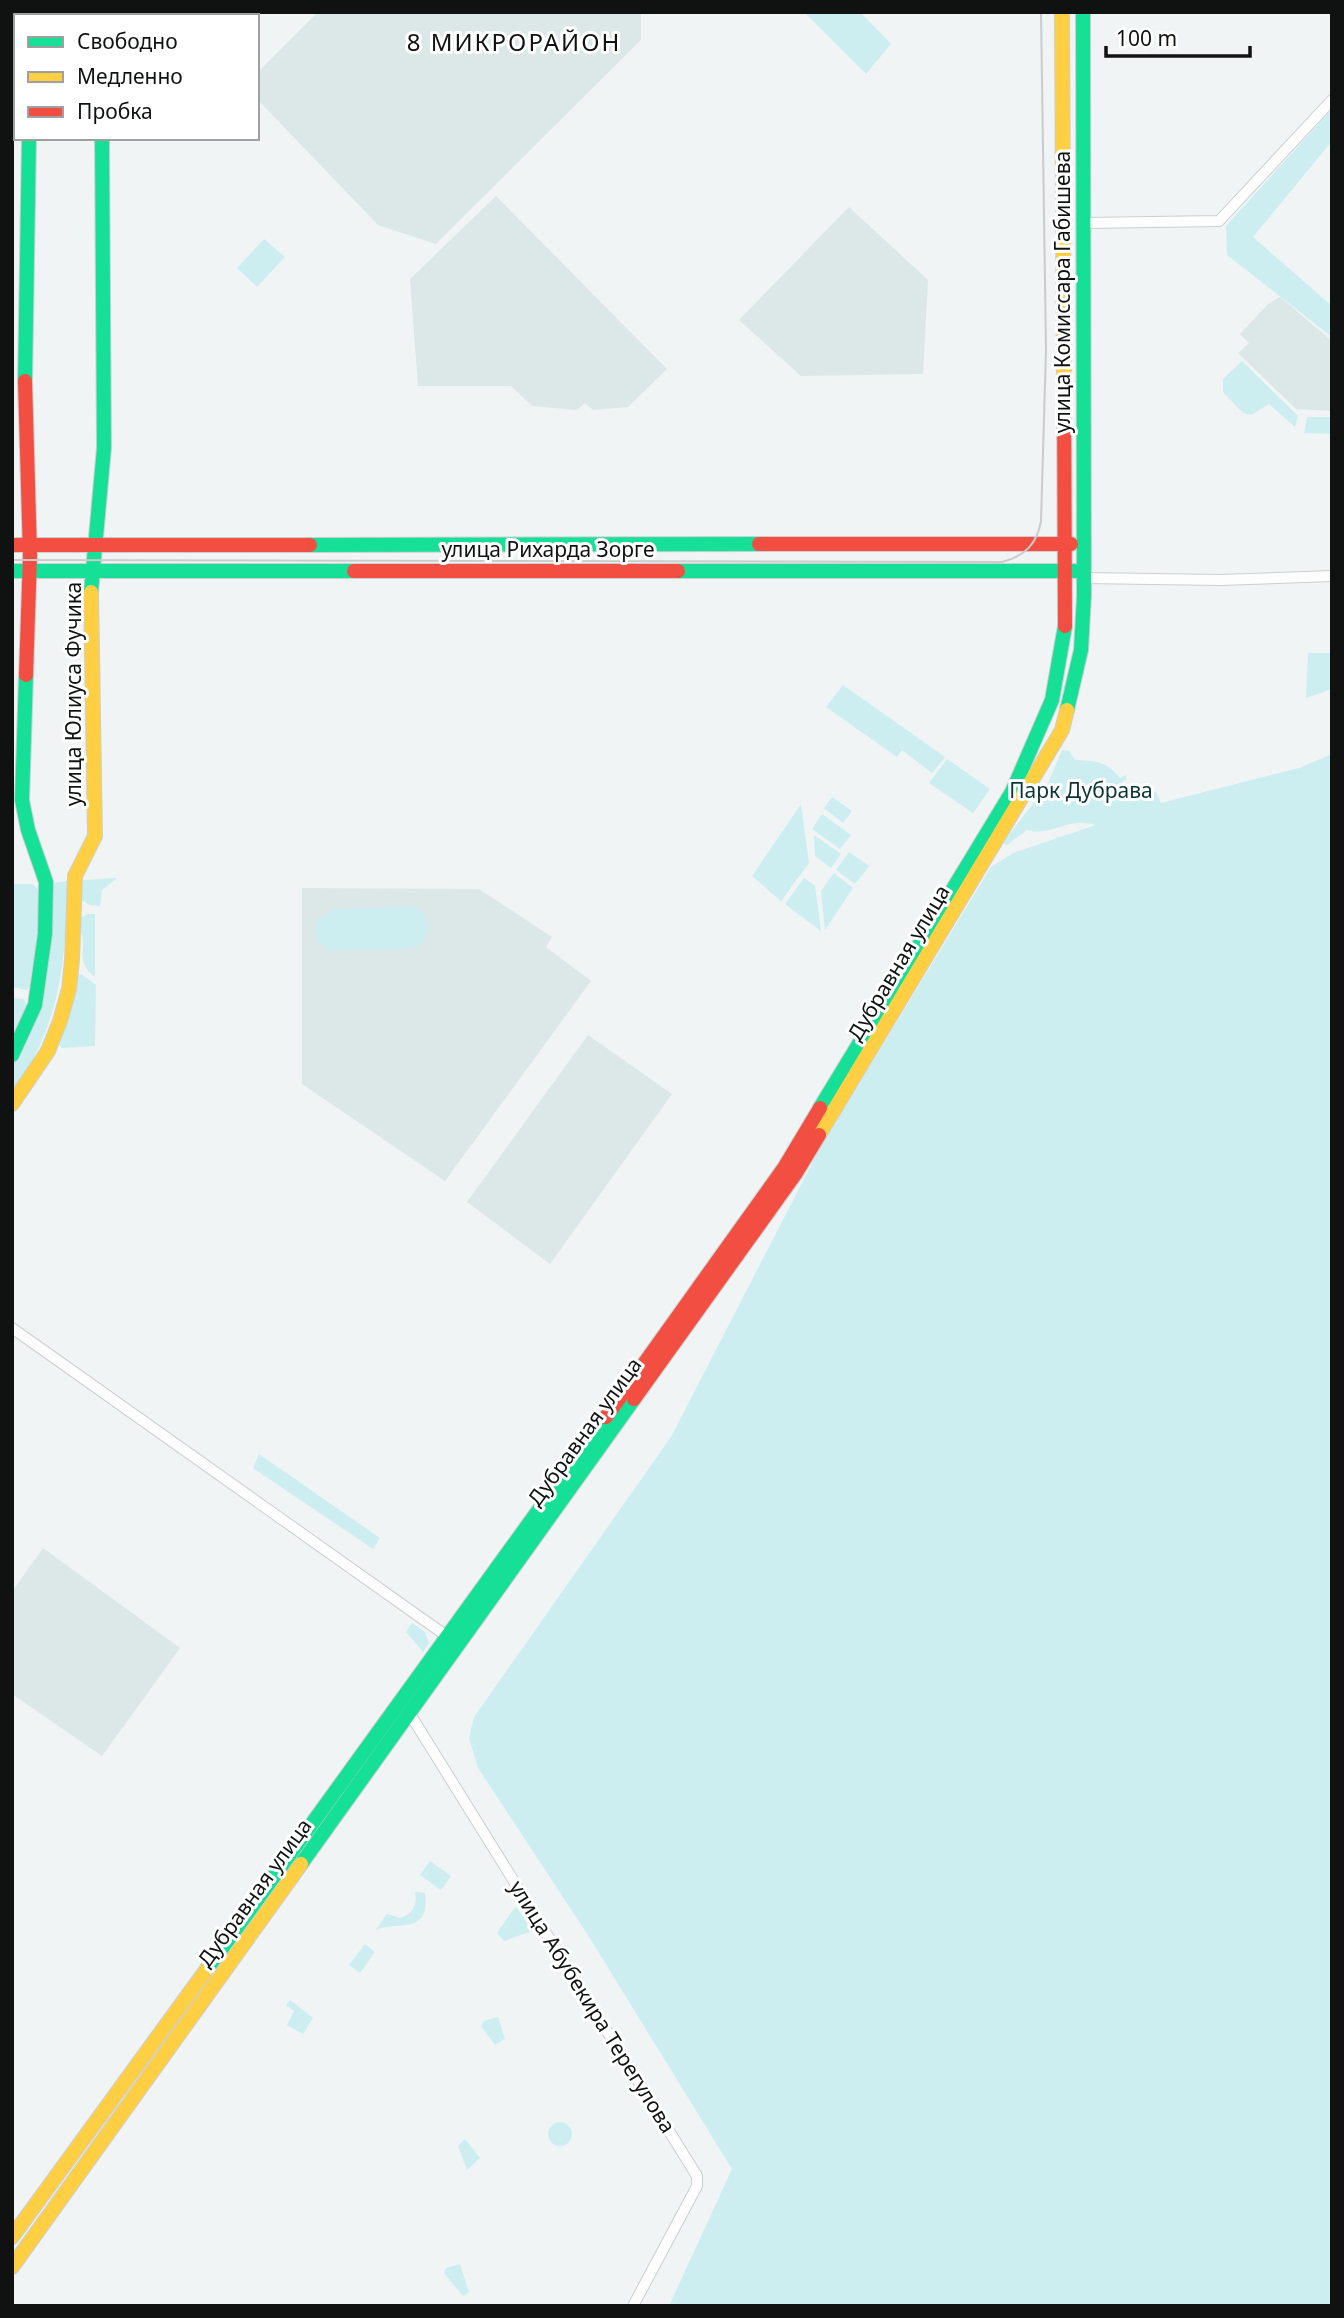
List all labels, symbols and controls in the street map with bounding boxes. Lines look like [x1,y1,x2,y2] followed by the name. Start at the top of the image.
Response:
[14,14,259,140] legend
[1106,14,1250,58] scale bar
[1116,24,1177,52] text: 100 m
[407,25,621,58] district label: 8 МИКРОРАЙОН
[77,27,178,55] text: Свободно
[77,62,183,90] text: Медленно
[77,97,153,125] text: Пробка
[1048,151,1076,433] street label: улица Комиссара Габишева
[441,535,655,563] street label: улица Рихарда Зорге
[59,582,87,806] street label: улица Юлиуса Фучика
[1009,776,1153,804] park label: Парк Дубрава
[841,879,956,1046] street label: Дубравная улица
[521,1352,648,1511] street label: Дубравная улица
[191,1813,318,1972] street label: Дубравная улица
[503,1875,682,2138] street label: улица Абубекира Терегулова

